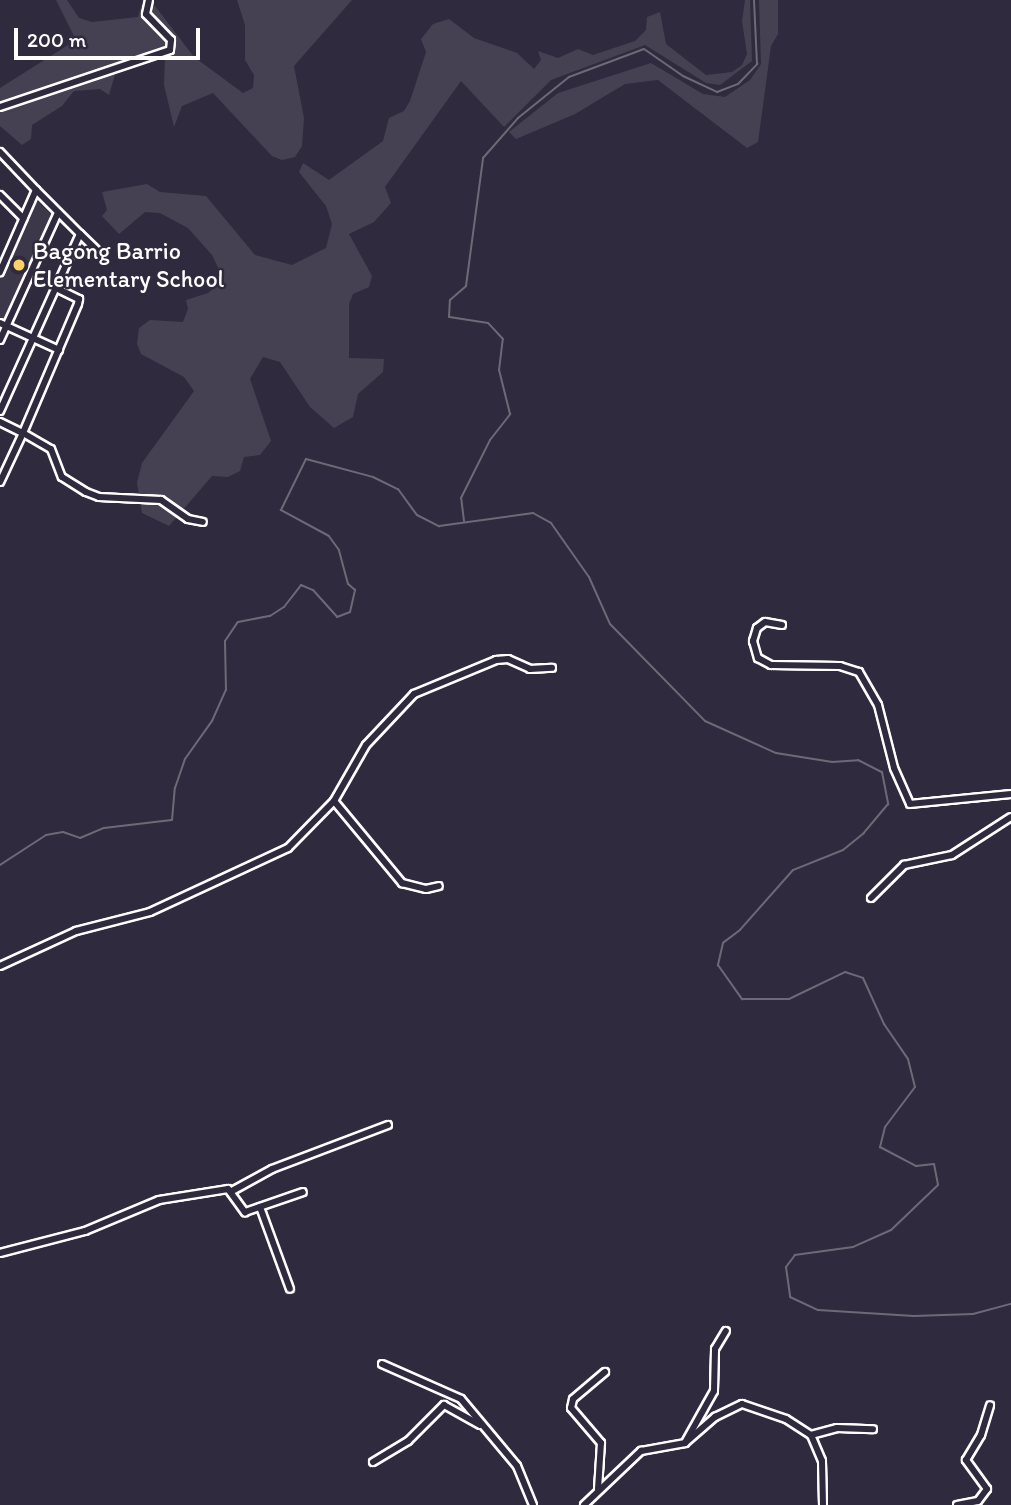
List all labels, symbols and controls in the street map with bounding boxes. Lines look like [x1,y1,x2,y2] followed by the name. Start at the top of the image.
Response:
[18,14,203,58] scale bar
[27,27,86,52] text: 200 m
[33,237,224,293] place label: Bagong Barrio Elementary School
[11,257,27,273] marker: Bagong Barrio Elementary School

